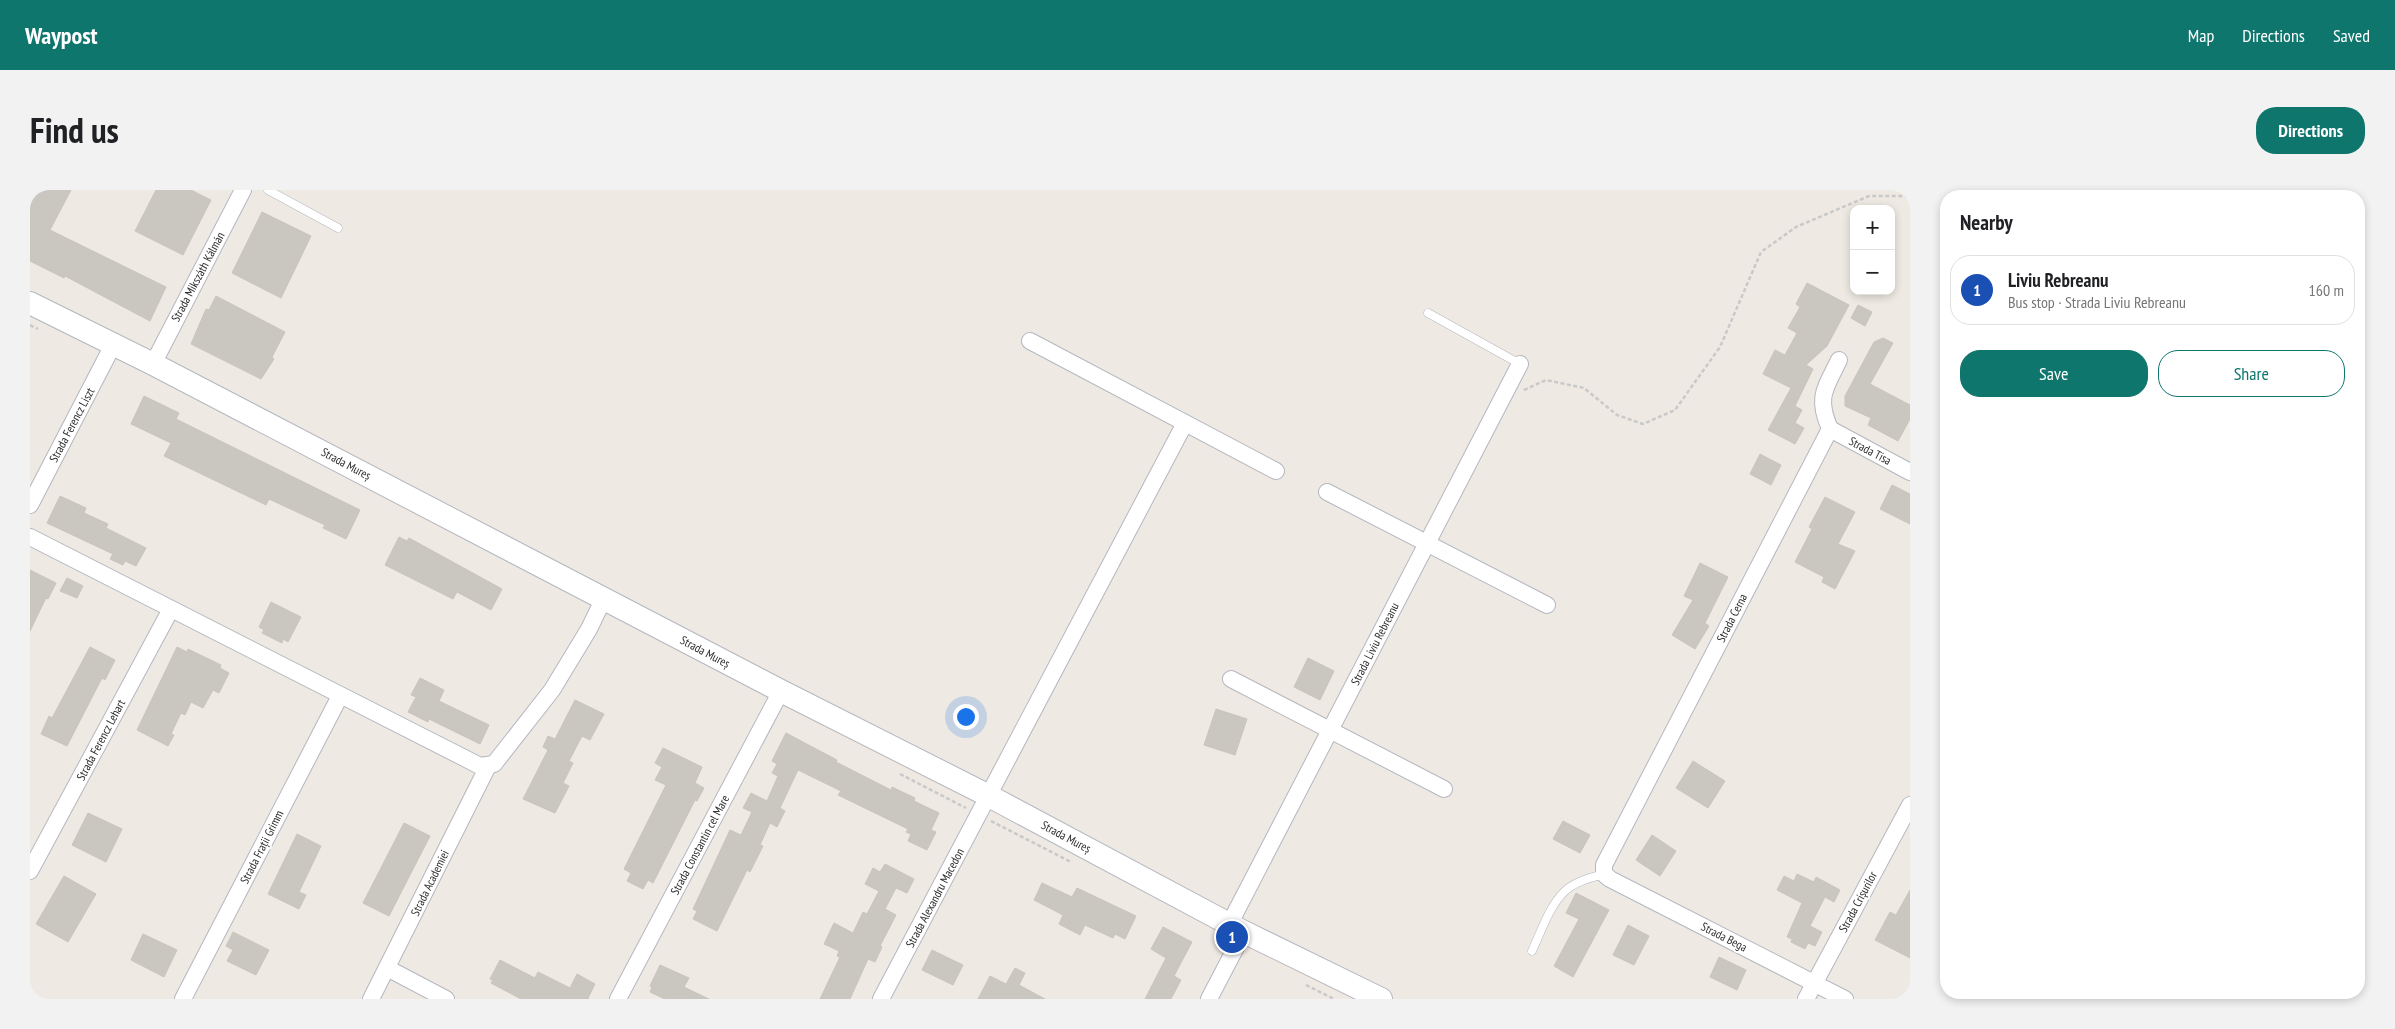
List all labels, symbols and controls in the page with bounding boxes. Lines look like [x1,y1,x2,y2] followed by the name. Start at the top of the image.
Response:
[25,20,98,51] text: Waypost
[2188,24,2214,47] text: Map
[2242,24,2305,47] text: Directions
[2333,24,2370,47] text: Saved
[30,107,119,153] text: Find us
[2256,107,2365,154] button: Directions
[1850,205,1895,295] map controls
[1850,205,1895,250] button: +
[1960,209,2013,236] text: Nearby
[168,229,228,324] street label: Strada Mikszáth Kálmán
[1850,250,1895,295] button: −
[2008,268,2108,292] text: Liviu Rebreanu
[1973,280,1981,300] text: 1
[2309,280,2344,300] text: 160 m
[2008,292,2186,312] text: Bus stop · Strada Liviu Rebreanu
[1960,350,2148,397] button: Save
[2158,350,2345,397] button: Share
[46,384,98,465] street label: Strada Ferencz Liszt
[1847,433,1894,468] street label: Strada Tisa
[319,444,374,483] street label: Strada Mureș
[1713,591,1750,645] street label: Strada Cerna
[1347,600,1402,688] street label: Strada Liviu Rebreanu
[678,632,733,671] street label: Strada Mureș
[73,696,129,783] street label: Strada Ferencz Lehart
[953,704,979,730] your location
[667,792,732,897] street label: Strada Constantin cel Mare
[237,807,287,886] street label: Strada Frații Grimm
[1039,817,1094,856] street label: Strada Mureș
[902,846,967,950] street label: Strada Alexandru Macedon
[407,847,452,918] street label: Strada Academiei
[1835,868,1880,935] street label: Strada Crișurilor
[1216,918,1248,956] pin: 1
[1699,919,1750,955] street label: Strada Bega

